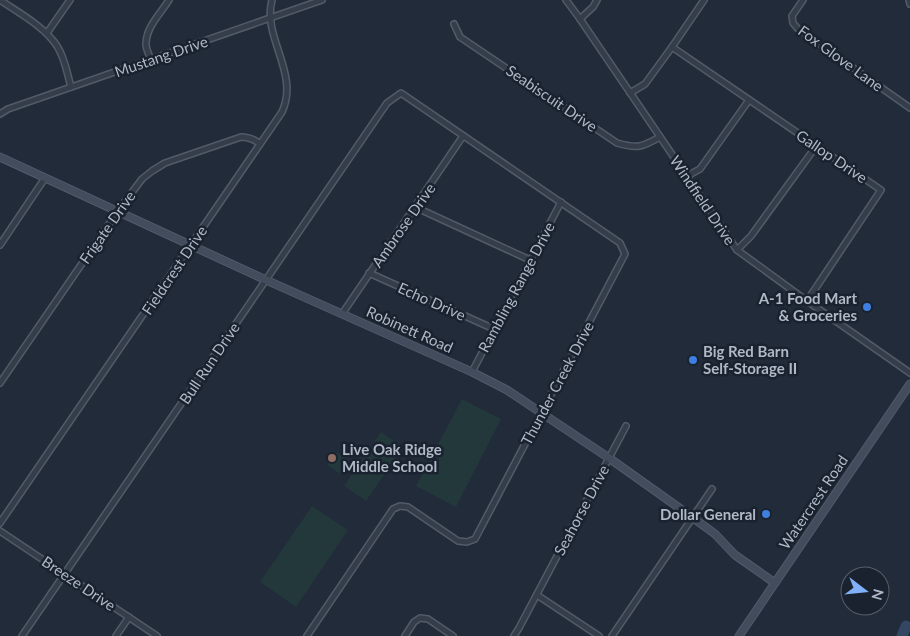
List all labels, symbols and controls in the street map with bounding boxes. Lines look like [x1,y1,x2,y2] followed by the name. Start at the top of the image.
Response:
[795,21,887,95] street label: Fox Glove Lane
[112,32,210,80] street label: Mustang Drive
[503,61,601,135] street label: Seabiscuit Drive
[793,126,871,186] street label: Gallop Drive
[666,152,740,248] street label: Windfield Drive
[367,179,439,271] street label: Ambrose Drive
[75,187,139,267] street label: Frigate Drive
[474,219,558,355] street label: Rambling Range Drive
[138,222,210,318] street label: Fieldcrest Drive
[395,278,469,324] street label: Echo Drive
[758,289,857,324] place label: A-1 Food Mart & Groceries
[861,301,873,313] marker: A-1 Food Mart & Groceries
[364,302,456,356] street label: Robinett Road
[517,318,597,448] street label: Thunder Creek Drive
[175,319,243,407] street label: Bull Run Drive
[703,342,797,377] place label: Big Red Barn Self-Storage II
[687,354,699,366] marker: Big Red Barn Self-Storage II
[342,440,442,475] place label: Live Oak Ridge Middle School
[326,452,338,464] marker: Live Oak Ridge Middle School
[775,452,851,552] street label: Watercrest Road
[550,462,612,558] street label: Seahorse Drive
[660,505,756,523] place label: Dollar General
[760,508,772,520] marker: Dollar General
[39,552,119,614] street label: Breeze Drive
[840,566,890,616] north arrow
[868,587,888,602] text: N

